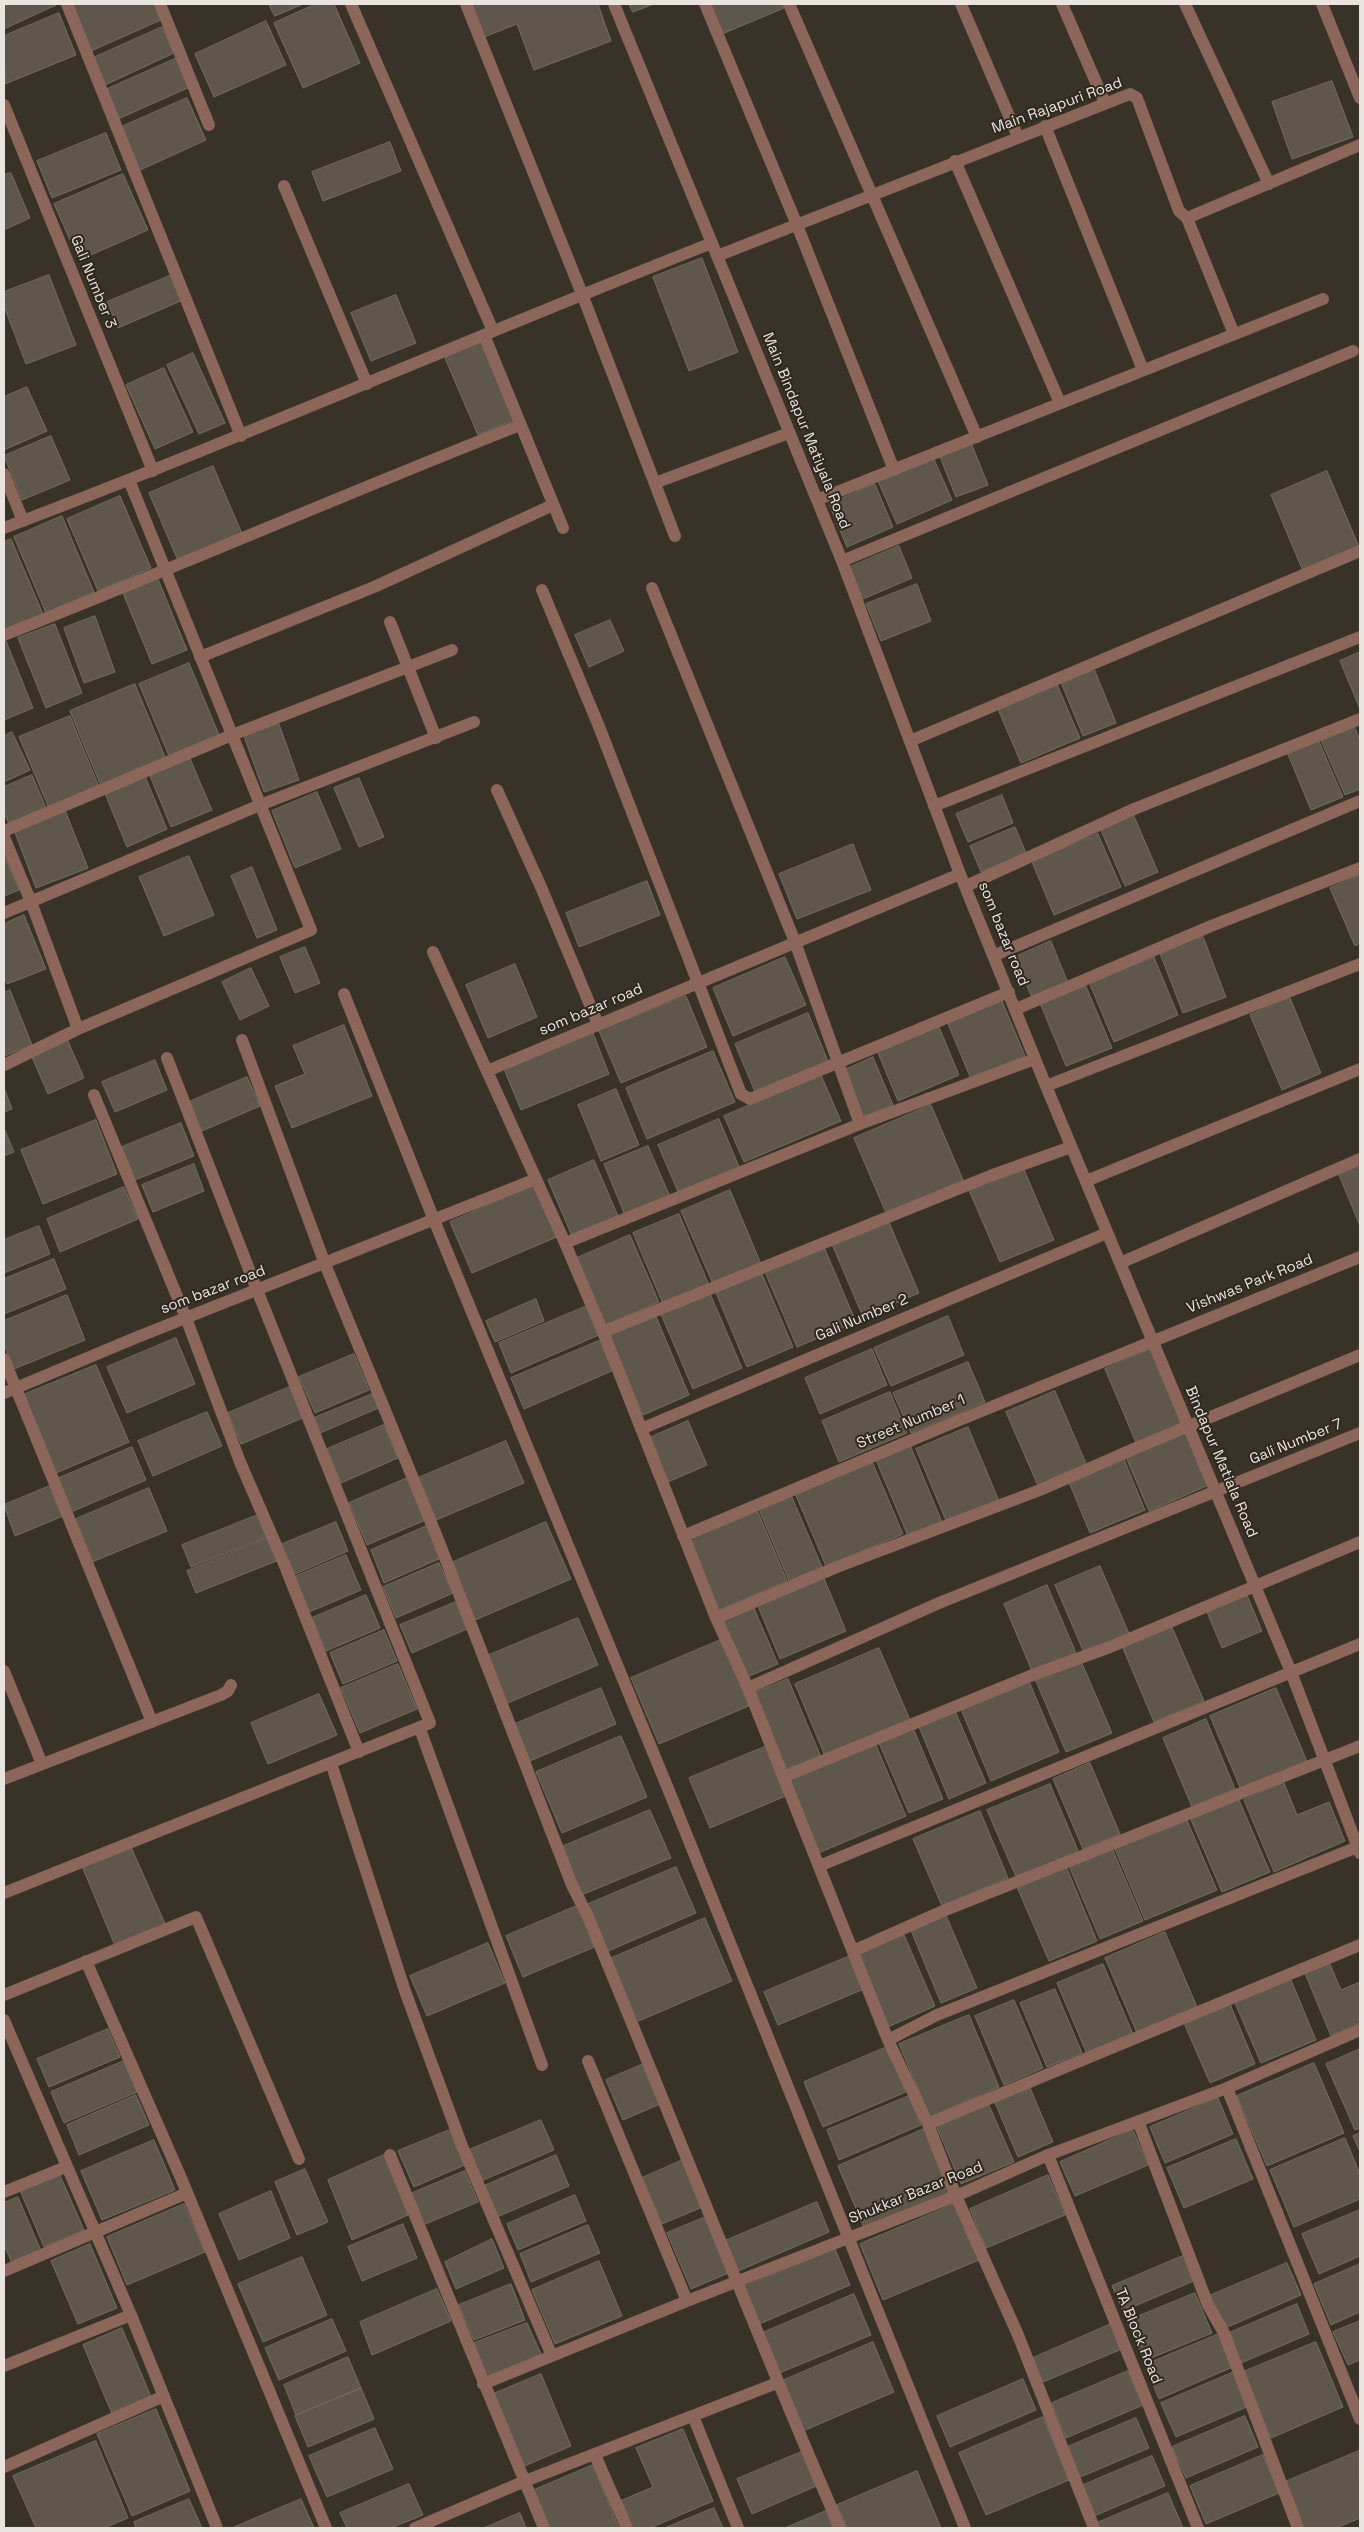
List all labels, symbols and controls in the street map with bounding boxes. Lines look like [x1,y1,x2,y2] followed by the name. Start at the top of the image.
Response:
[989,74,1125,138] street label: Main Rajapuri Road
[66,233,120,331] street label: Gali Number 3
[758,330,854,532] street label: Main Bindapur Matiyala Road
[974,879,1032,989] street label: som bazar road
[536,980,646,1040] street label: som bazar road
[1184,1251,1316,1317] street label: Vishwas Park Road
[158,1262,268,1318] street label: som bazar road
[813,1290,911,1346] street label: Gali Number 2
[1181,1384,1261,1540] street label: Bindapur Matiala Road
[854,1391,968,1453] street label: Street Number 1
[1247,1415,1345,1469] street label: Gali Number 7
[846,2158,986,2228] street label: Shukkar Bazar Road
[1111,2286,1165,2386] street label: TA Block Road

